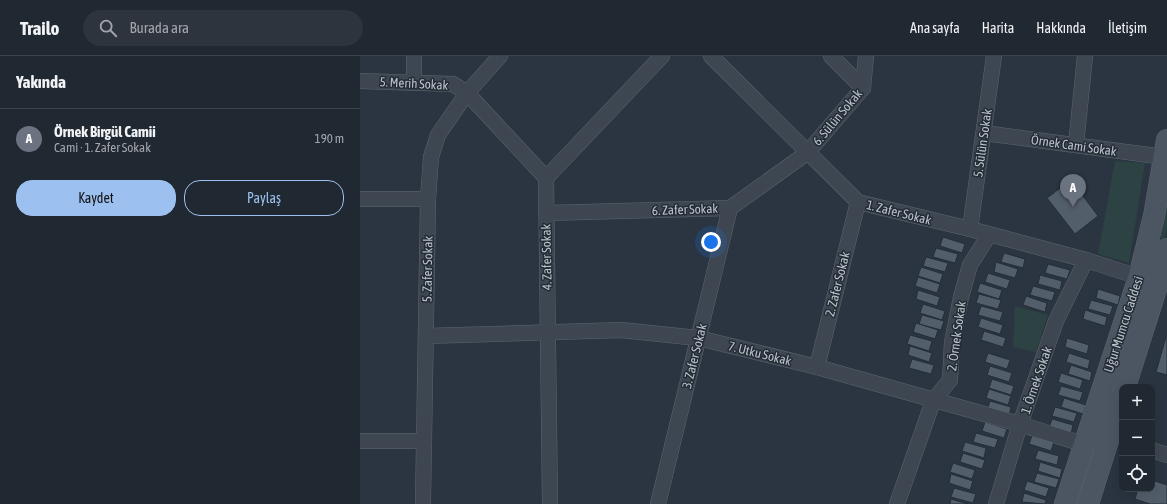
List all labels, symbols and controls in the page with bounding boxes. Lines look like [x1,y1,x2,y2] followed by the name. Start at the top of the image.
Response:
[83,10,363,46] search box
[20,17,59,39] text: Trailo
[97,17,119,39] icon: search
[129,19,189,36] text: Burada ara
[910,20,960,36] text: Ana sayfa
[982,20,1014,36] text: Harita
[1036,20,1086,36] text: Hakkında
[1108,20,1147,36] text: İletişim
[16,72,66,92] text: Yakında
[379,74,449,93] street label: 5. Merih Sokak
[810,86,865,148] street label: 6. Sülün Sokak
[970,108,995,178] street label: 5. Sülün Sokak
[54,123,156,140] text: Örnek Birgül Camii
[26,131,32,146] text: A
[315,131,344,146] text: 190 m
[1030,132,1118,159] street label: Örnek Cami Sokak
[54,140,151,155] text: Cami · 1. Zafer Sokak
[1060,174,1086,207] pin: A
[16,180,176,216] button: Kaydet
[184,180,344,216] button: Paylaş
[865,197,933,228] street label: 1. Zafer Sokak
[652,201,719,218] street label: 6. Zafer Sokak
[538,223,555,290] street label: 4. Zafer Sokak
[701,232,721,252] your location
[419,235,436,302] street label: 5. Zafer Sokak
[822,250,853,318] street label: 2. Zafer Sokak
[1101,274,1146,374] street label: Uğur Mumcu Caddesi
[944,300,969,372] street label: 2. Örnek Sokak
[679,322,710,390] street label: 3. Zafer Sokak
[727,338,793,369] street label: 7. Utku Sokak
[1018,344,1055,416] street label: 1. Örnek Sokak
[1119,384,1155,492] map controls
[1119,384,1155,420] button: +
[1119,420,1155,456] button: −
[1119,456,1155,492] button: locate

